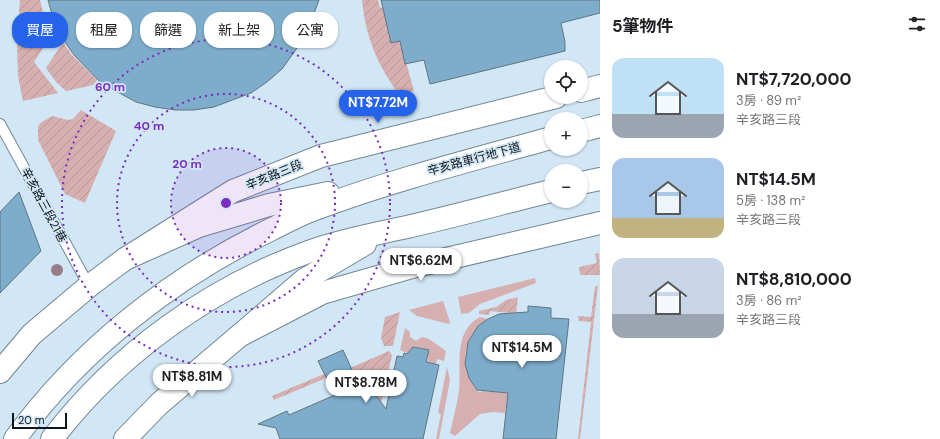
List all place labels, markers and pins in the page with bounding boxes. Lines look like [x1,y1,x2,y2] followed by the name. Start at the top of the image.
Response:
[337,90,419,124] pin: NT$7.72M
[219,196,233,210] centre of rings
[380,248,462,282] pin: NT$6.62M
[481,335,563,369] pin: NT$14.5M
[151,364,233,398] pin: NT$8.81M
[325,370,407,404] pin: NT$8.78M

